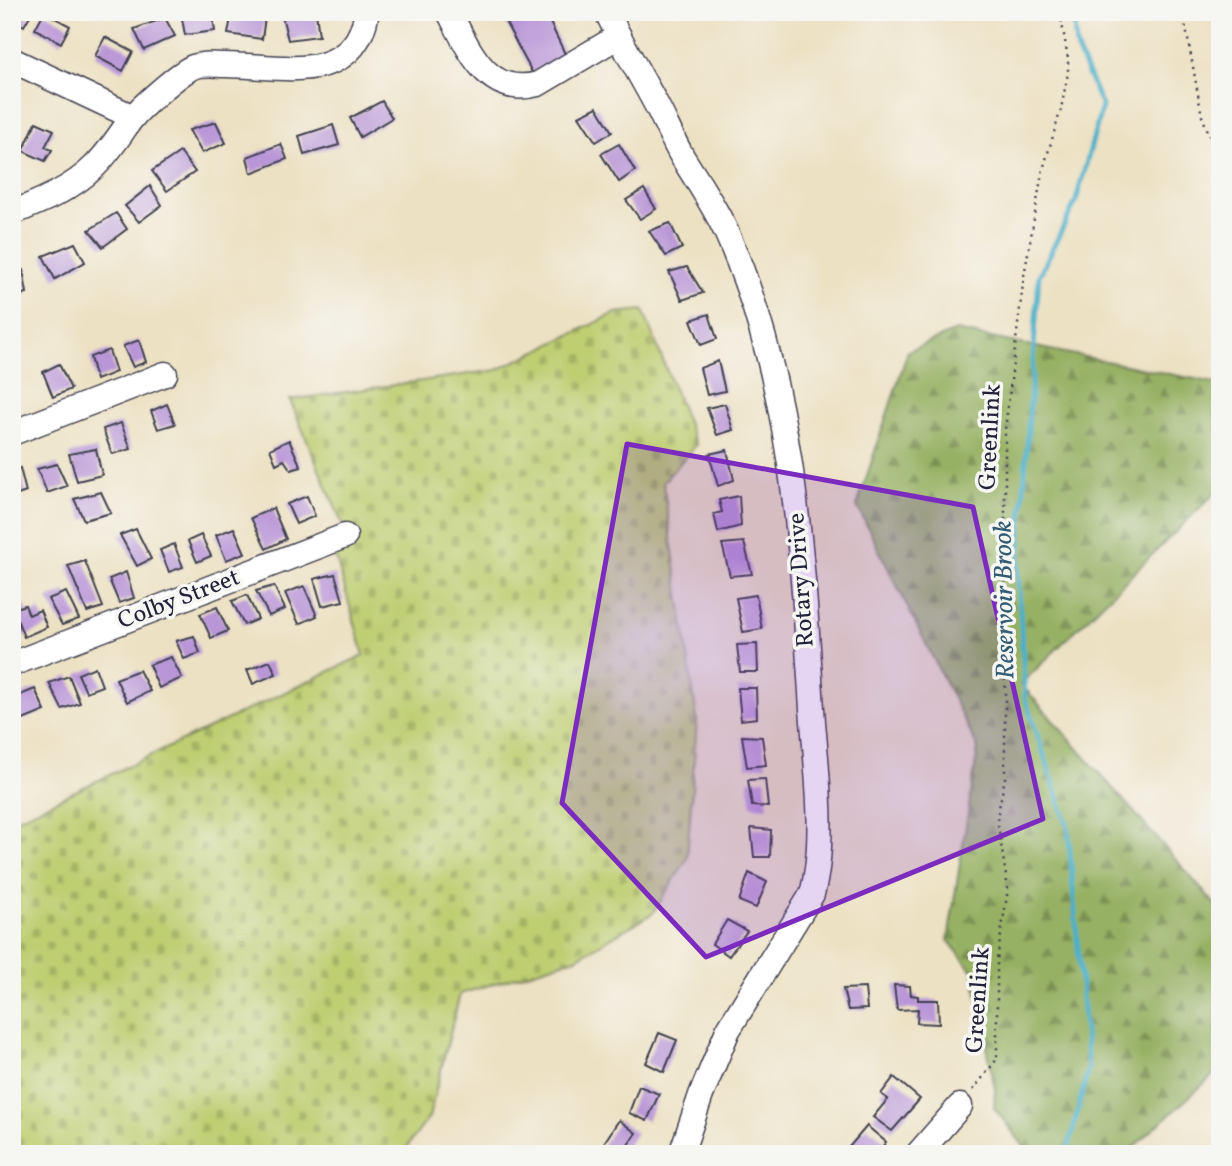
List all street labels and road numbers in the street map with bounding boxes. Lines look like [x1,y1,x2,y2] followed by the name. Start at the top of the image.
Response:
[971,383,1011,491] street label: Greenlink
[780,512,824,648] street label: Rotary Drive
[113,561,245,639] street label: Colby Street
[958,946,1000,1054] street label: Greenlink

